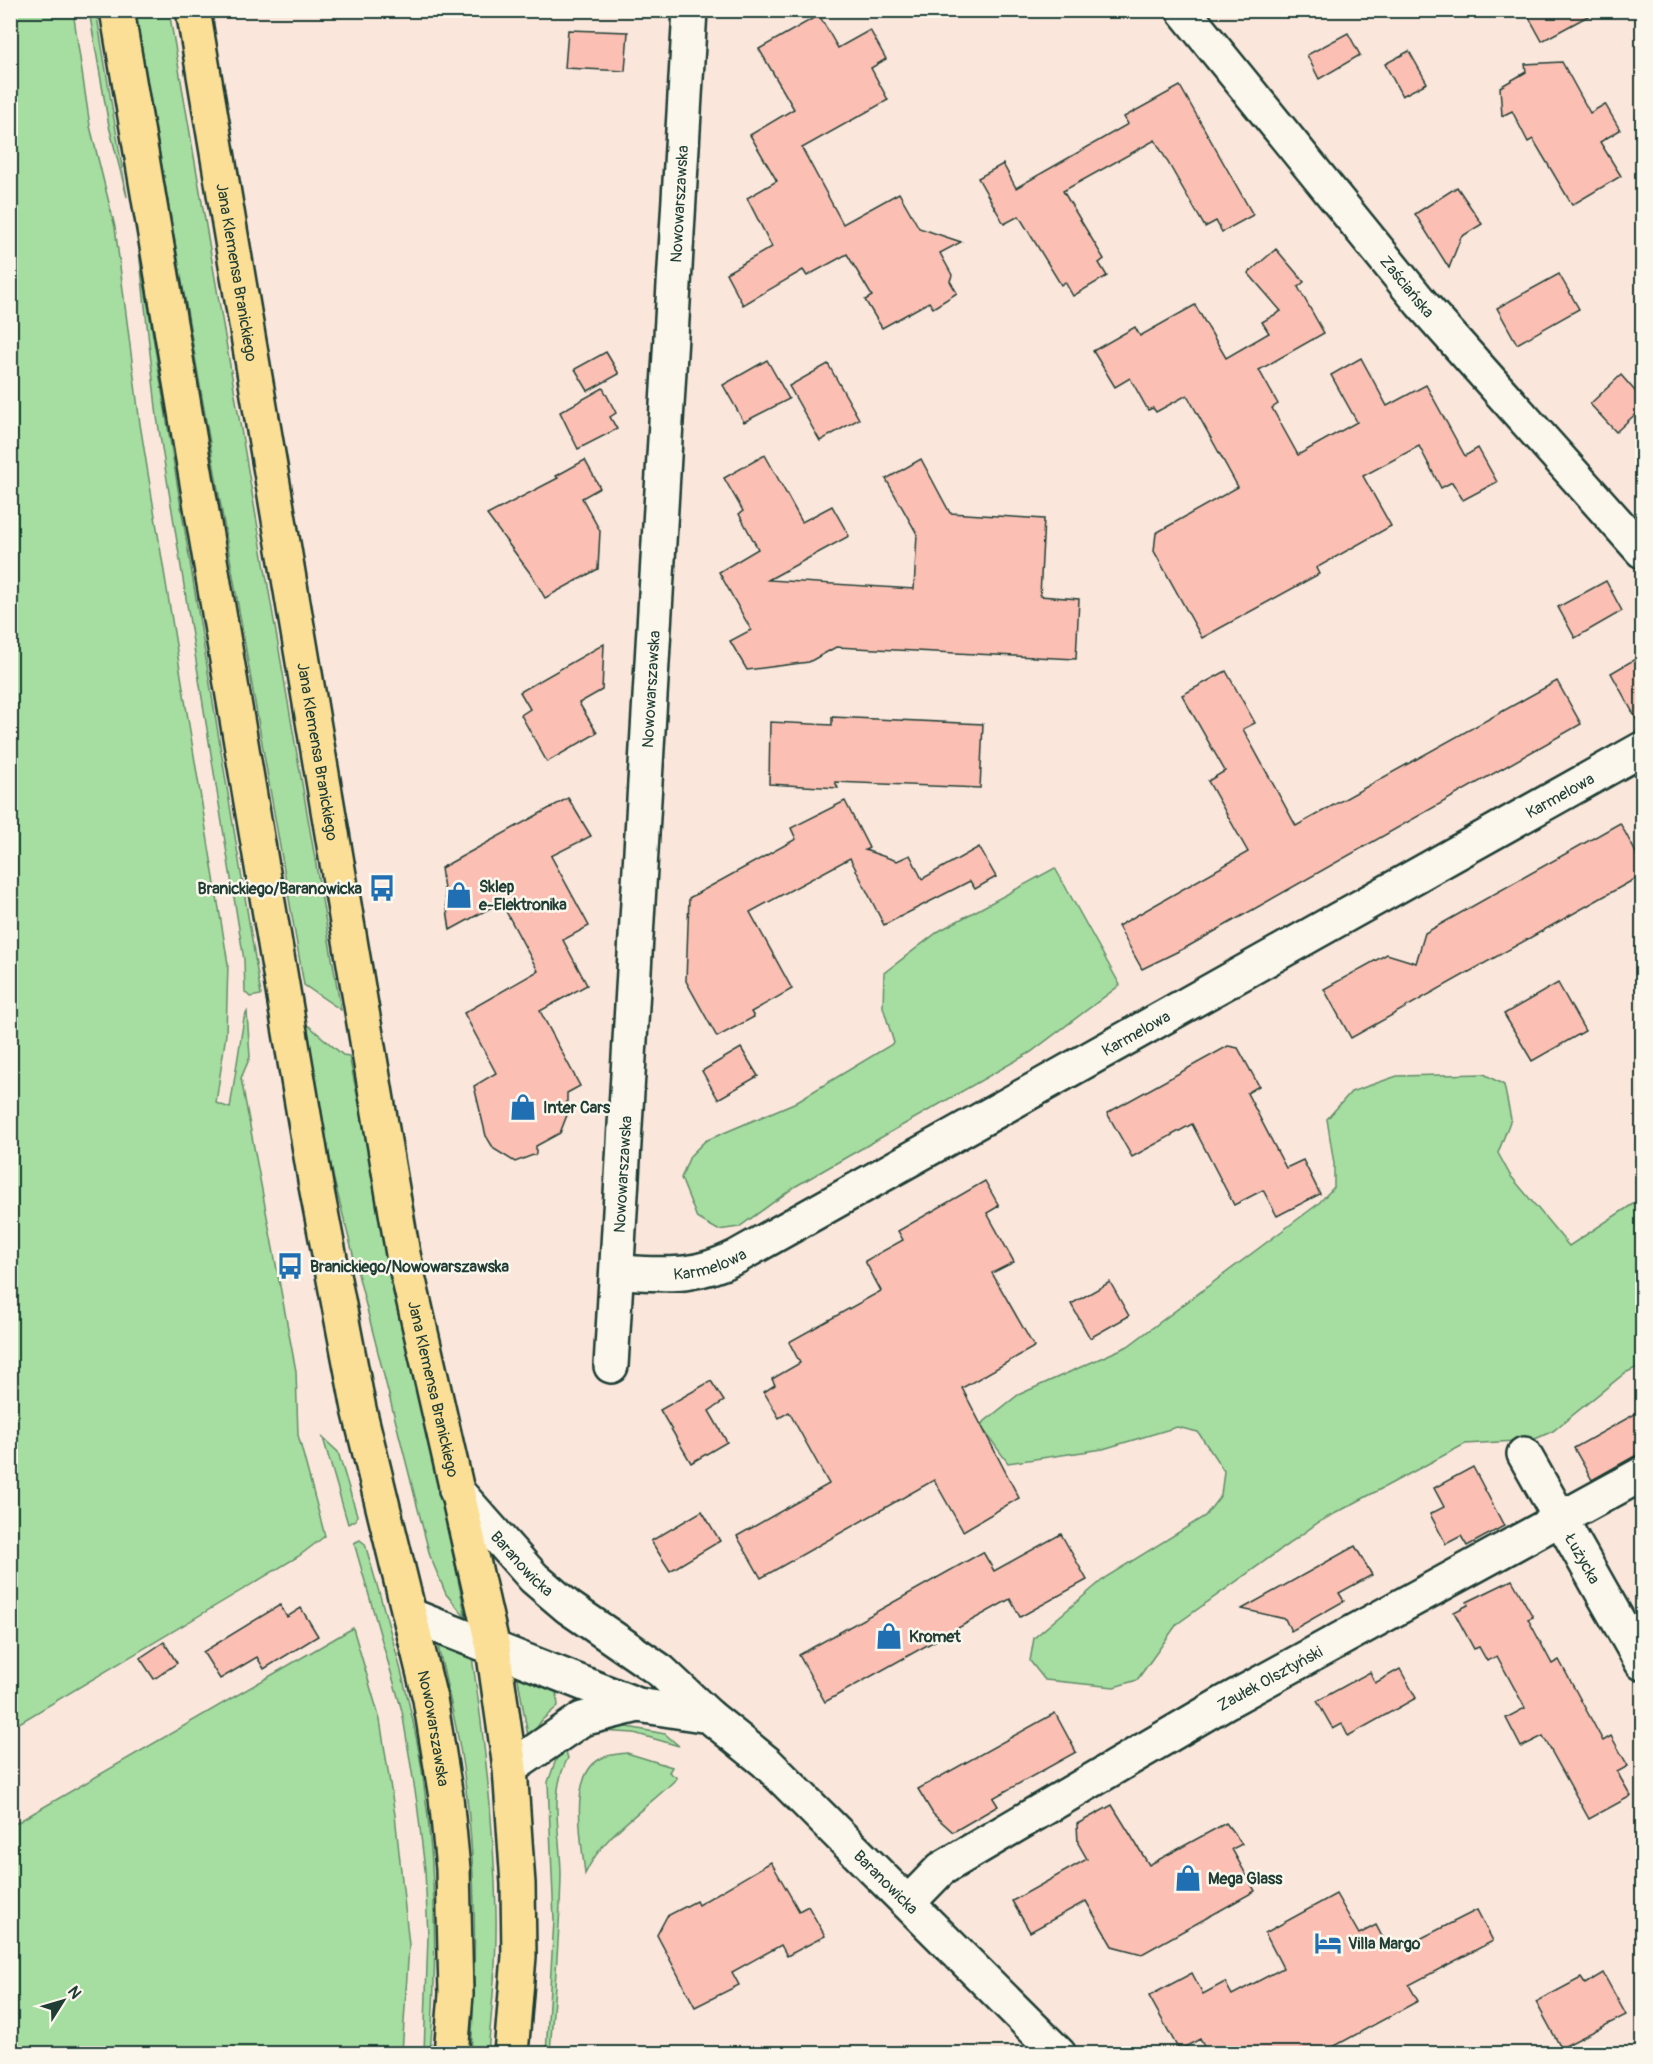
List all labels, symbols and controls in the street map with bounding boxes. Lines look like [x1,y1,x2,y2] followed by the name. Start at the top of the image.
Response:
[666,145,693,263] street label: Nowowarszawska
[211,182,261,363] street label: Jana Klemensa Branickiego
[1375,252,1438,322] street label: Zaściańska
[638,630,665,748] street label: Nowowarszawska
[292,661,342,843] street label: Jana Klemensa Branickiego
[1522,769,1598,823] street label: Karmelowa
[367,873,397,903] bus stop icon: Branickiego/Baranowicka
[478,877,567,915] place label: Sklep e-Elektronika
[198,879,363,899] place label: Branickiego/Baranowicka
[444,880,474,910] shop icon: Sklep e-Elektronika
[1098,1007,1174,1061] street label: Karmelowa
[508,1092,538,1122] shop icon: Inter Cars
[543,1098,611,1118] place label: Inter Cars
[610,1115,637,1234] street label: Nowowarszawska
[673,1244,750,1285] street label: Karmelowa
[275,1251,305,1281] bus stop icon: Branickiego/Nowowarszawska
[310,1257,510,1277] place label: Branickiego/Nowowarszawska
[403,1299,463,1480] street label: Jana Klemensa Branickiego
[486,1527,557,1601] street label: Baranowicka
[1559,1529,1604,1588] street label: Łużycka
[874,1621,904,1651] shop icon: Kromet
[909,1627,961,1647] place label: Kromet
[1214,1642,1326,1716] street label: Zaułek Olsztyński
[412,1669,453,1788] street label: Nowowarszawska
[849,1846,922,1919] street label: Baranowicka
[1173,1863,1203,1893] shop icon: Mega Glass
[1208,1869,1283,1889] place label: Mega Glass
[1313,1928,1343,1958] hotel icon: Villa Margo
[1348,1934,1421,1954] place label: Villa Margo
[33,1971,93,2031] north arrow
[63,1982,86,2003] text: N

